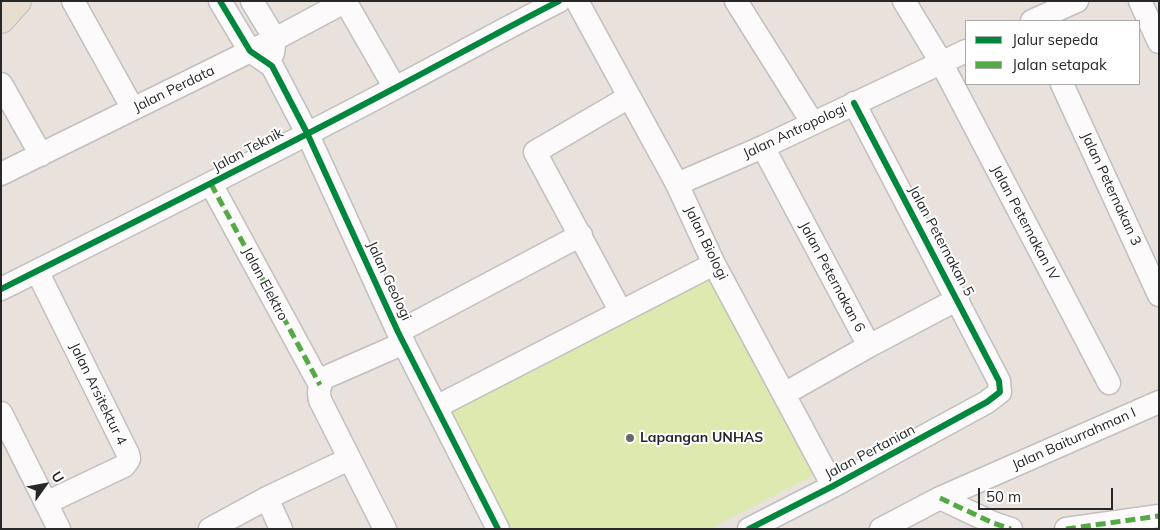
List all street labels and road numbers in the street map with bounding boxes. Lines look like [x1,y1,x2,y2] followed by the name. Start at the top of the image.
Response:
[131,62,217,116] street label: Jalan Perdata
[740,100,850,162] street label: Jalan Antropologi
[210,124,286,176] street label: Jalan Teknik
[1077,130,1145,248] street label: Jalan Peternakan 3
[988,163,1062,283] street label: Jalan Peternakan IV
[905,183,977,299] street label: Jalan Peternakan 5
[681,203,731,283] street label: Jalan Biologi
[796,219,868,335] street label: Jalan Peternakan 6
[363,239,415,323] street label: Jalan Geologi
[239,244,291,324] street label: Jalan Elektro
[66,340,130,448] street label: Jalan Arsitektur 4
[1010,404,1138,474] street label: Jalan Baiturrahman I
[822,421,918,483] street label: Jalan Pertanian

